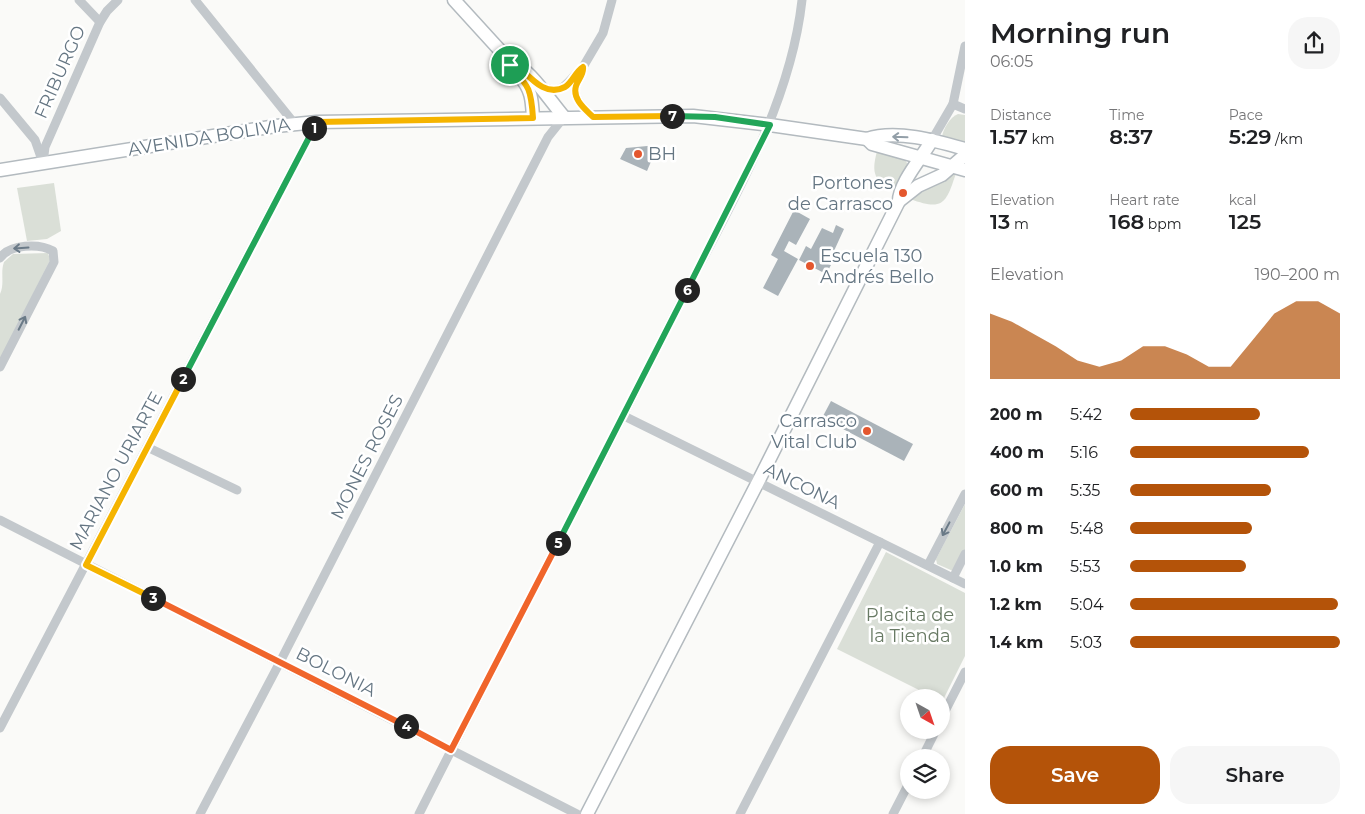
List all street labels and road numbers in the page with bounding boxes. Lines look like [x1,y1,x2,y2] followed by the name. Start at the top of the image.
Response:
[30,22,90,122] street label: FRIBURGO
[126,113,292,161] street label: AVENIDA BOLIVIA
[65,388,167,554] street label: MARIANO URIARTE
[326,391,408,523] street label: MONES ROSES
[760,458,844,514] street label: ANCONA
[292,642,380,702] street label: BOLONIA

